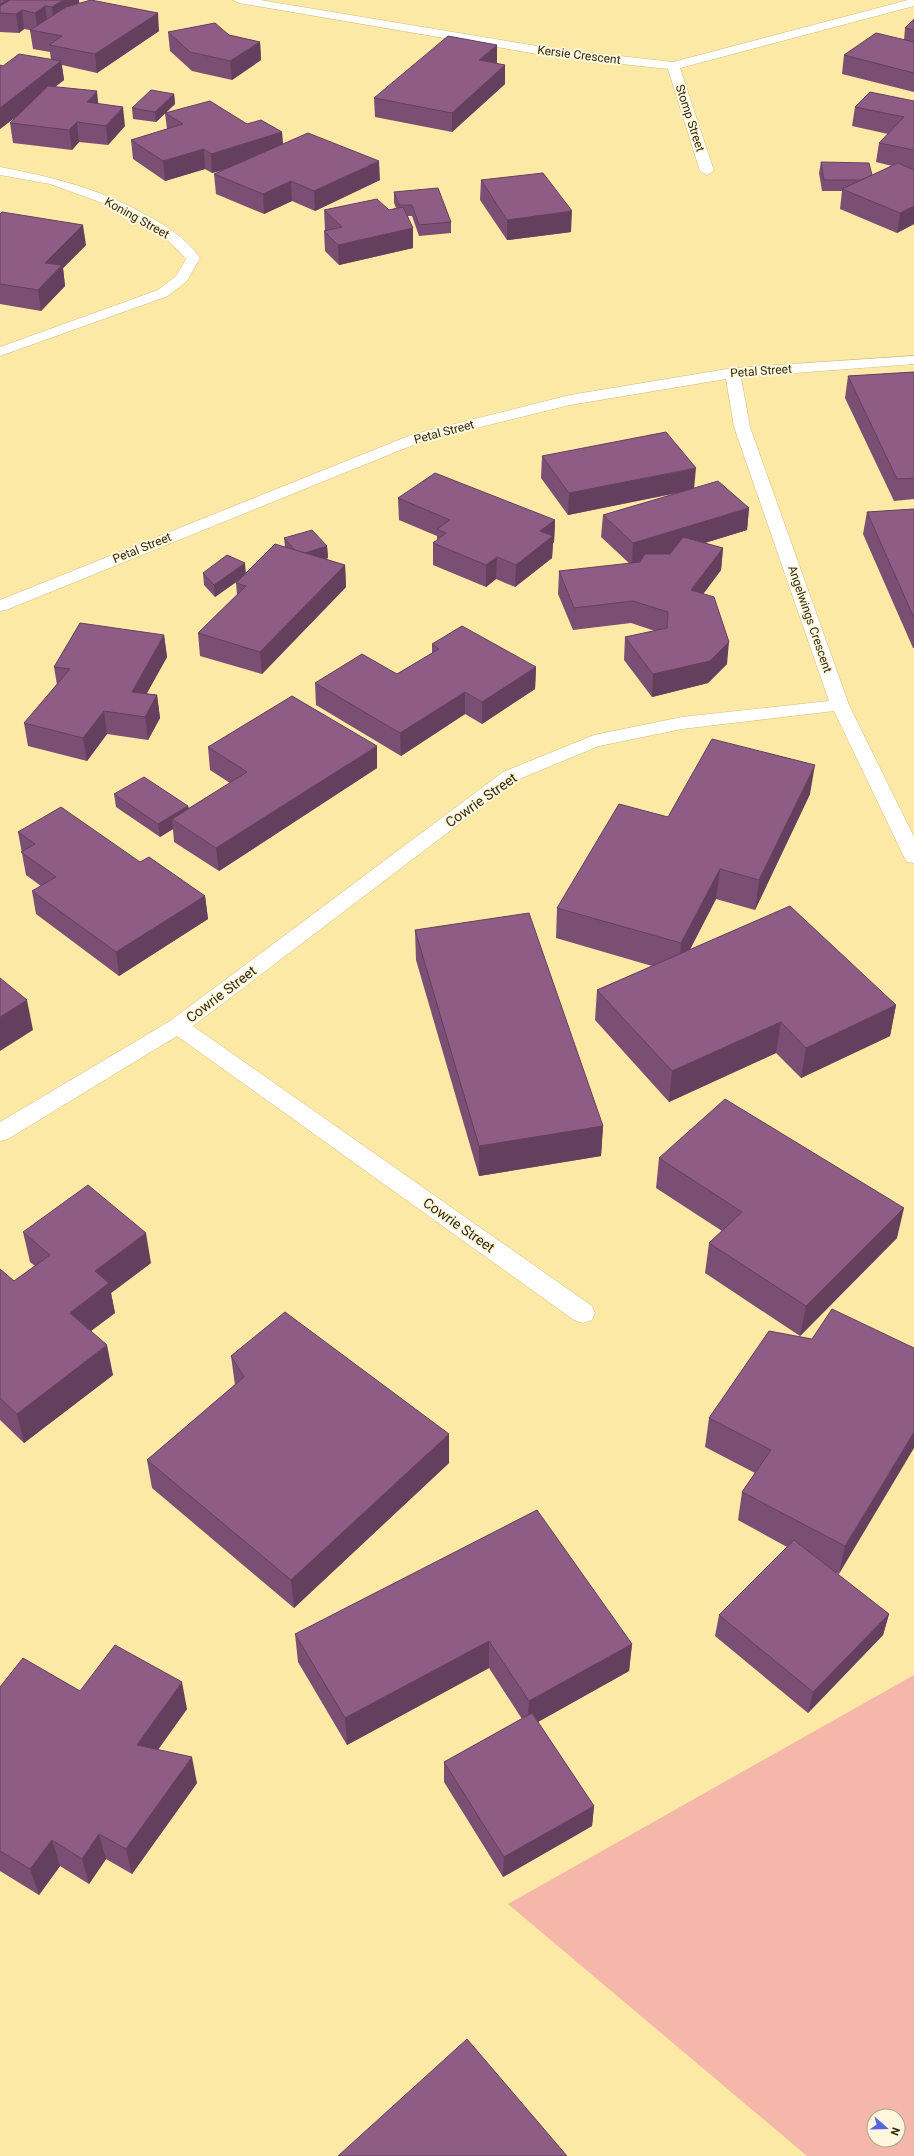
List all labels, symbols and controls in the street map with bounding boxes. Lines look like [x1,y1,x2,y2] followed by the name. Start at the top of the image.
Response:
[537,43,622,67] street label: Kersie Crescent
[673,83,707,153] street label: Stomp Street
[102,194,172,242] street label: Koning Street
[730,362,792,380] street label: Petal Street
[412,417,476,447] street label: Petal Street
[111,530,173,566] street label: Petal Street
[785,564,835,675] street label: Angelwings Crescent
[442,769,520,831] street label: Cowrie Street
[183,962,260,1026] street label: Cowrie Street
[420,1194,498,1256] street label: Cowrie Street
[866,2108,906,2148] north arrow
[887,2125,902,2137] text: N

